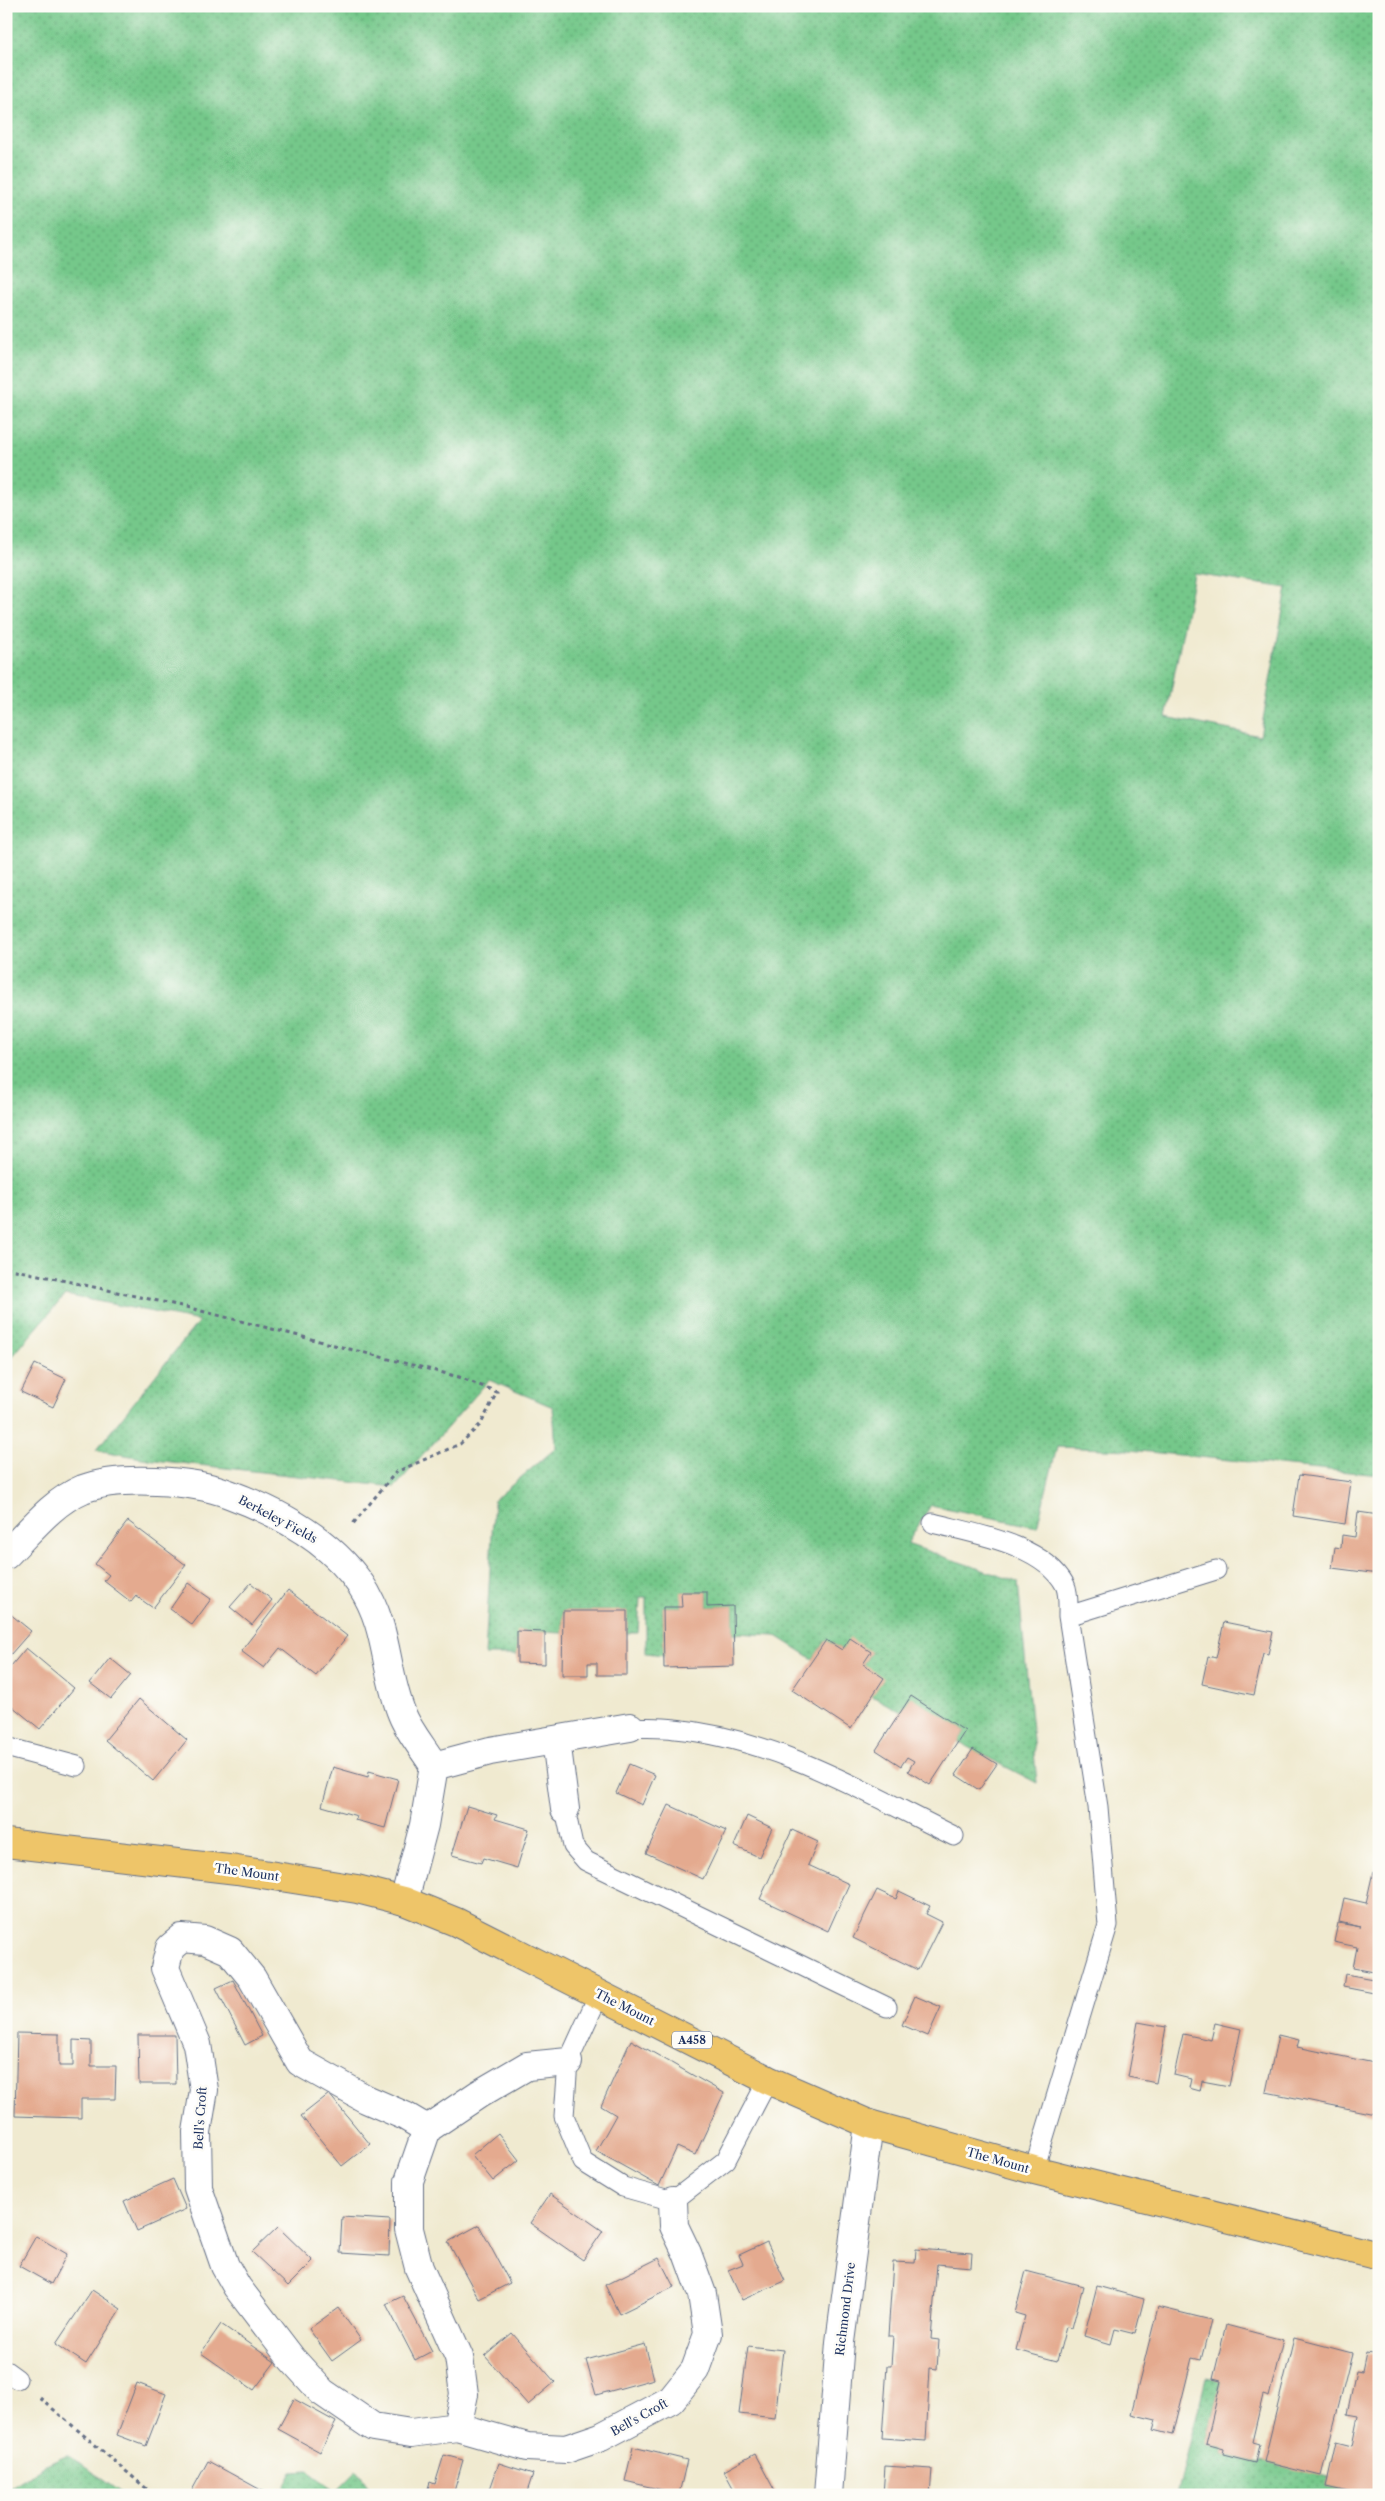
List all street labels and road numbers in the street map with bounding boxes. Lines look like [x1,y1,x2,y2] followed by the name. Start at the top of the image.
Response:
[236,1492,320,1546] street label: Berkeley Fields
[214,1860,281,1884] street label: The Mount
[593,1986,658,2029] street label: The Mount
[672,2032,712,2048] road number: A458
[190,2085,210,2150] street label: Bell's Croft
[965,2144,1032,2176] street label: The Mount
[832,2261,858,2357] street label: Richmond Drive
[608,2395,671,2439] street label: Bell's Croft

